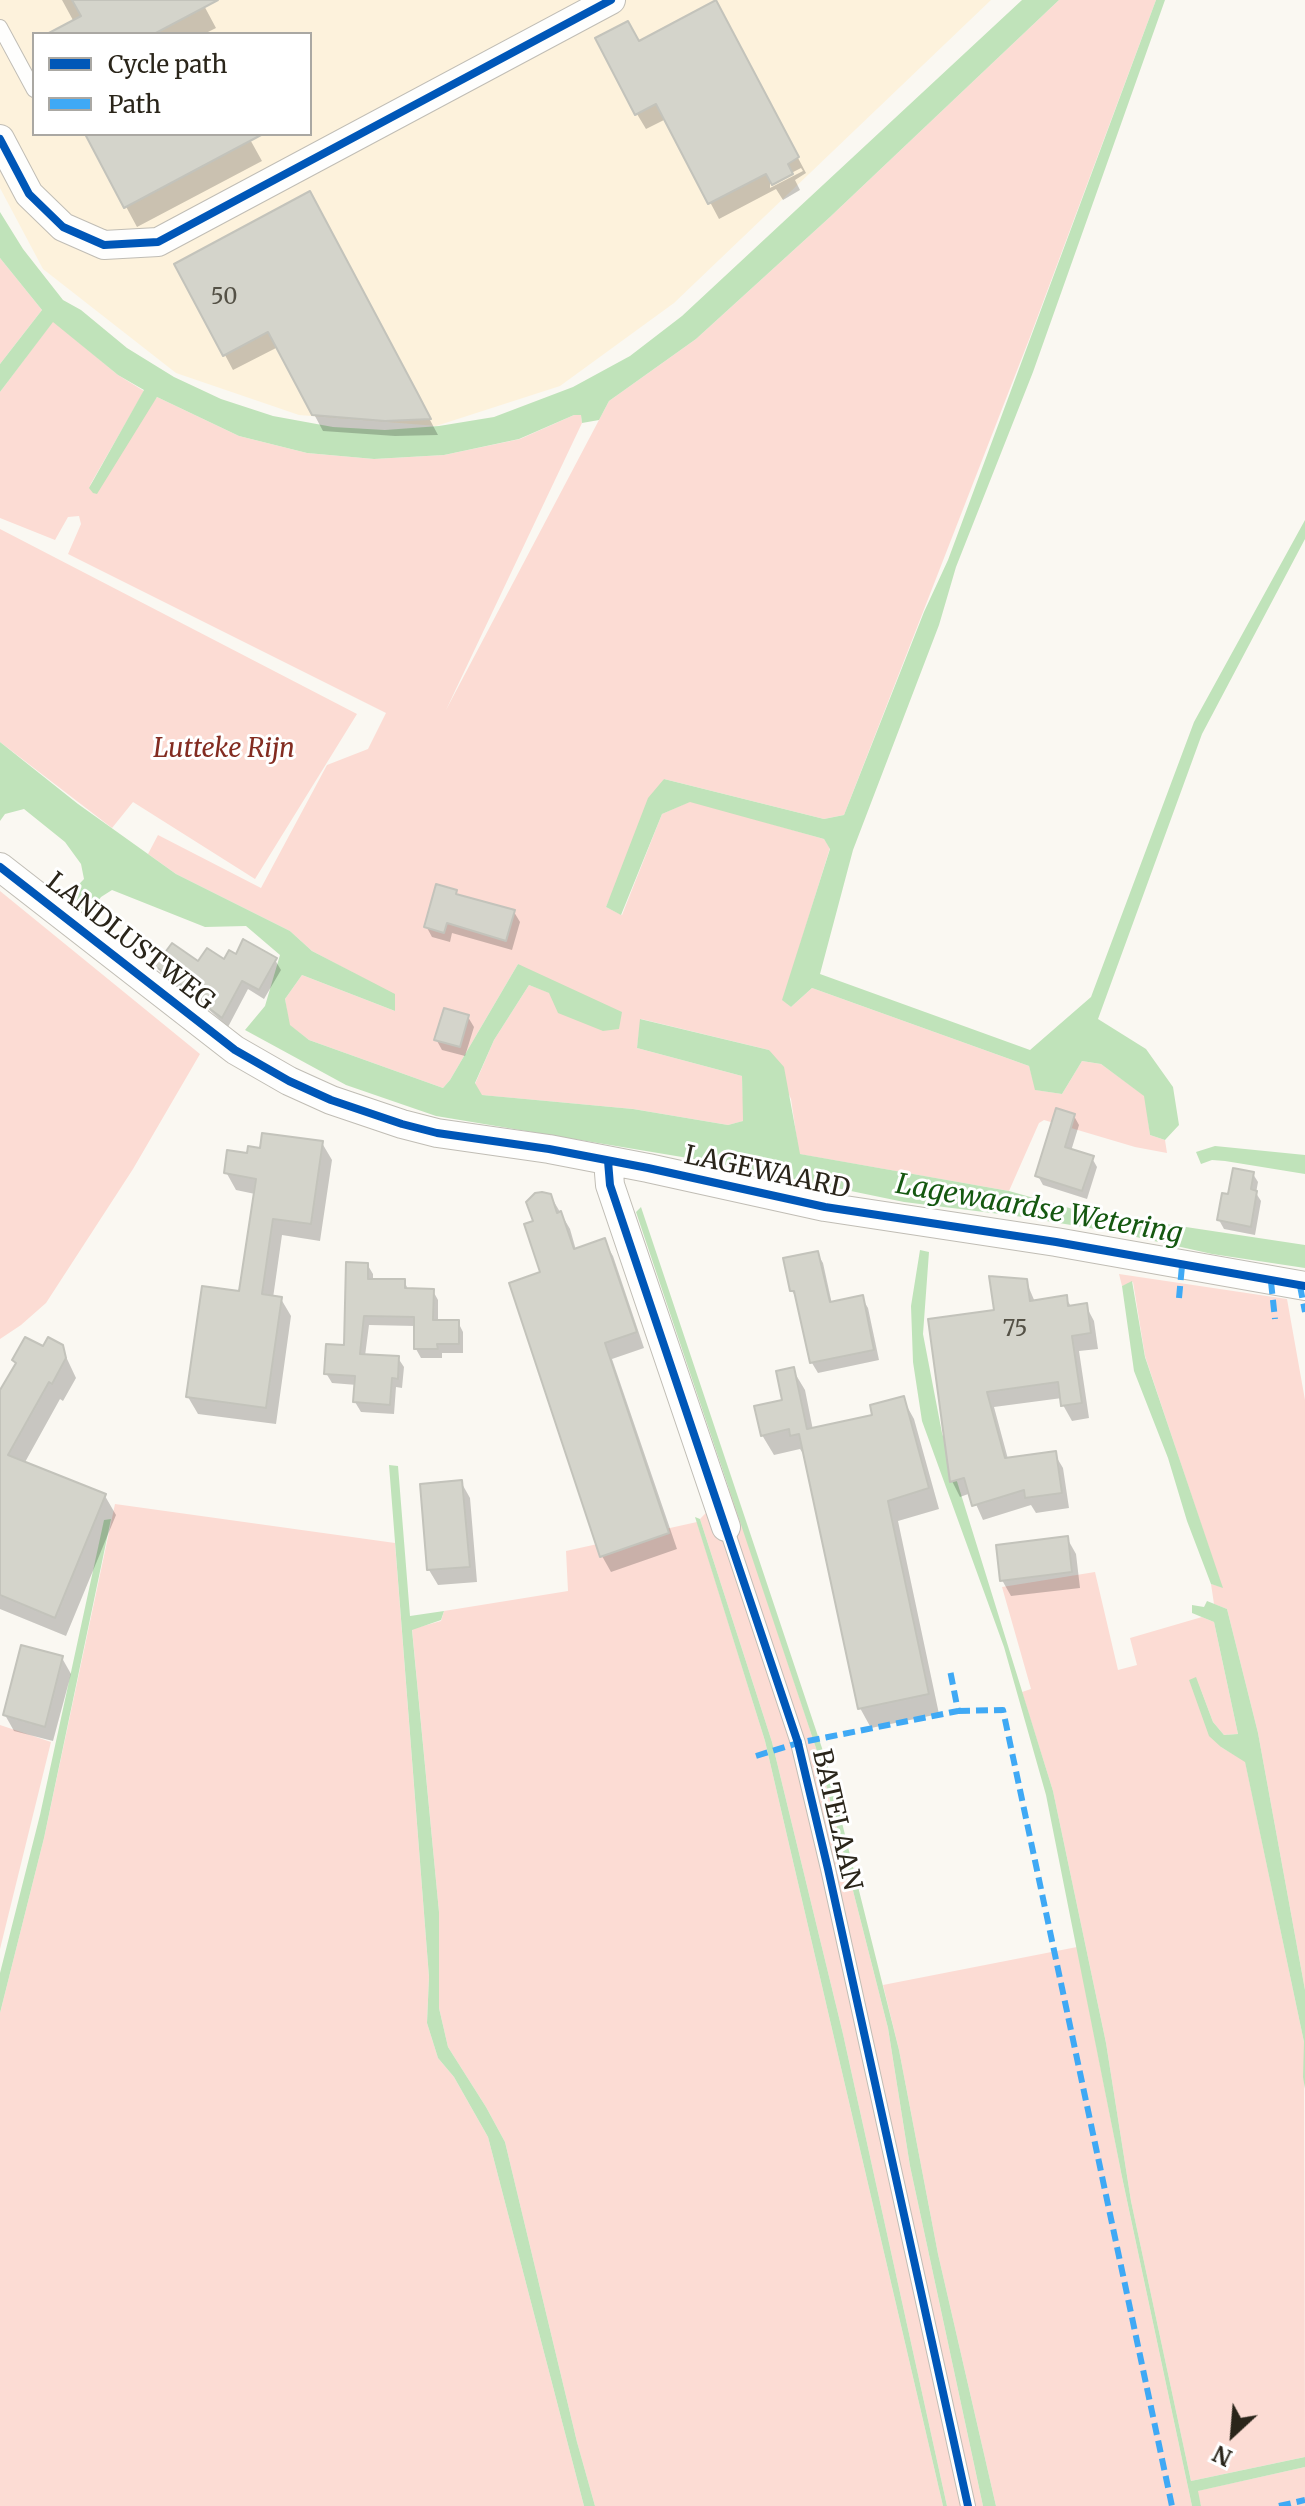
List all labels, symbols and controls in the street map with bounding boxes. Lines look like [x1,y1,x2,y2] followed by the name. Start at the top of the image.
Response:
[32,32,312,136] legend
[108,49,227,80] text: Cycle path
[108,89,161,120] text: Path
[211,285,237,311] house number: 50
[153,734,295,766] park label: Lutteke Rijn
[40,867,220,1017] street label: LANDLUSTWEG
[681,1140,853,1206] street label: LAGEWAARD
[893,1168,1185,1252] water label: Lagewaardse Wetering
[1003,1317,1027,1343] house number: 75
[805,1746,867,1894] street label: BATELAAN
[1193,2394,1273,2474] north arrow
[1209,2439,1236,2472] text: N

